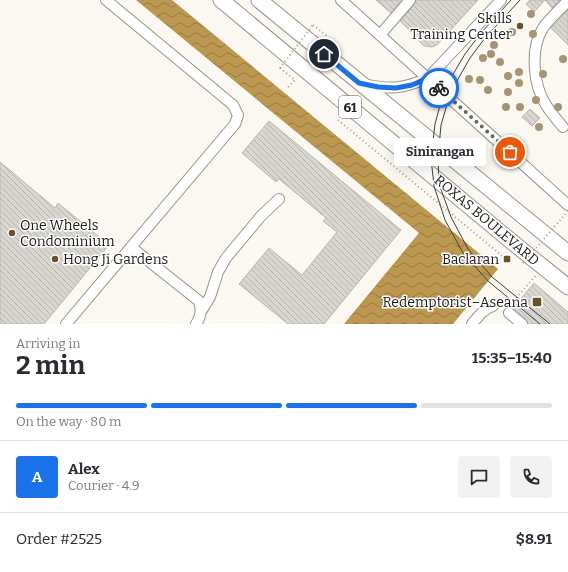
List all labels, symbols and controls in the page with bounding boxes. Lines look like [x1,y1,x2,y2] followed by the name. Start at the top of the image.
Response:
[410,10,512,43] place label: Skills Training Center
[515,21,525,31] marker: Skills Training Center
[307,37,341,71] pin
[313,43,335,65] icon: home
[419,68,459,108] courier
[428,77,450,99] icon: bike
[339,96,361,118] road number: 61
[493,135,527,169] pin
[394,138,486,166] callout: Sinirangan
[499,141,521,163] icon: bag
[406,144,474,159] text: Sinirangan
[431,172,543,269] street label: ROXAS BOULEVARD
[20,217,115,250] place label: One Wheels Condominium
[7,228,17,238] marker: One Wheels Condominium
[63,251,168,268] place label: Hong Ji Gardens
[442,251,499,268] place label: Baclaran
[50,254,60,264] marker: Hong Ji Gardens
[502,254,512,264] marker: Baclaran
[382,294,528,311] place label: Redemptorist–Aseana
[531,296,543,308] marker: Redemptorist–Aseana
[16,336,81,351] text: Arriving in
[472,349,552,367] text: 15:35–15:40
[16,350,85,381] text: 2 min
[16,414,122,429] text: On the way · 80 m
[458,456,500,498] button: chat
[510,456,552,498] button: phone
[68,460,100,478] text: Alex
[32,468,42,486] text: A
[68,478,140,493] text: Courier · 4.9
[16,530,102,548] text: Order #2525
[516,530,552,548] text: $8.91

